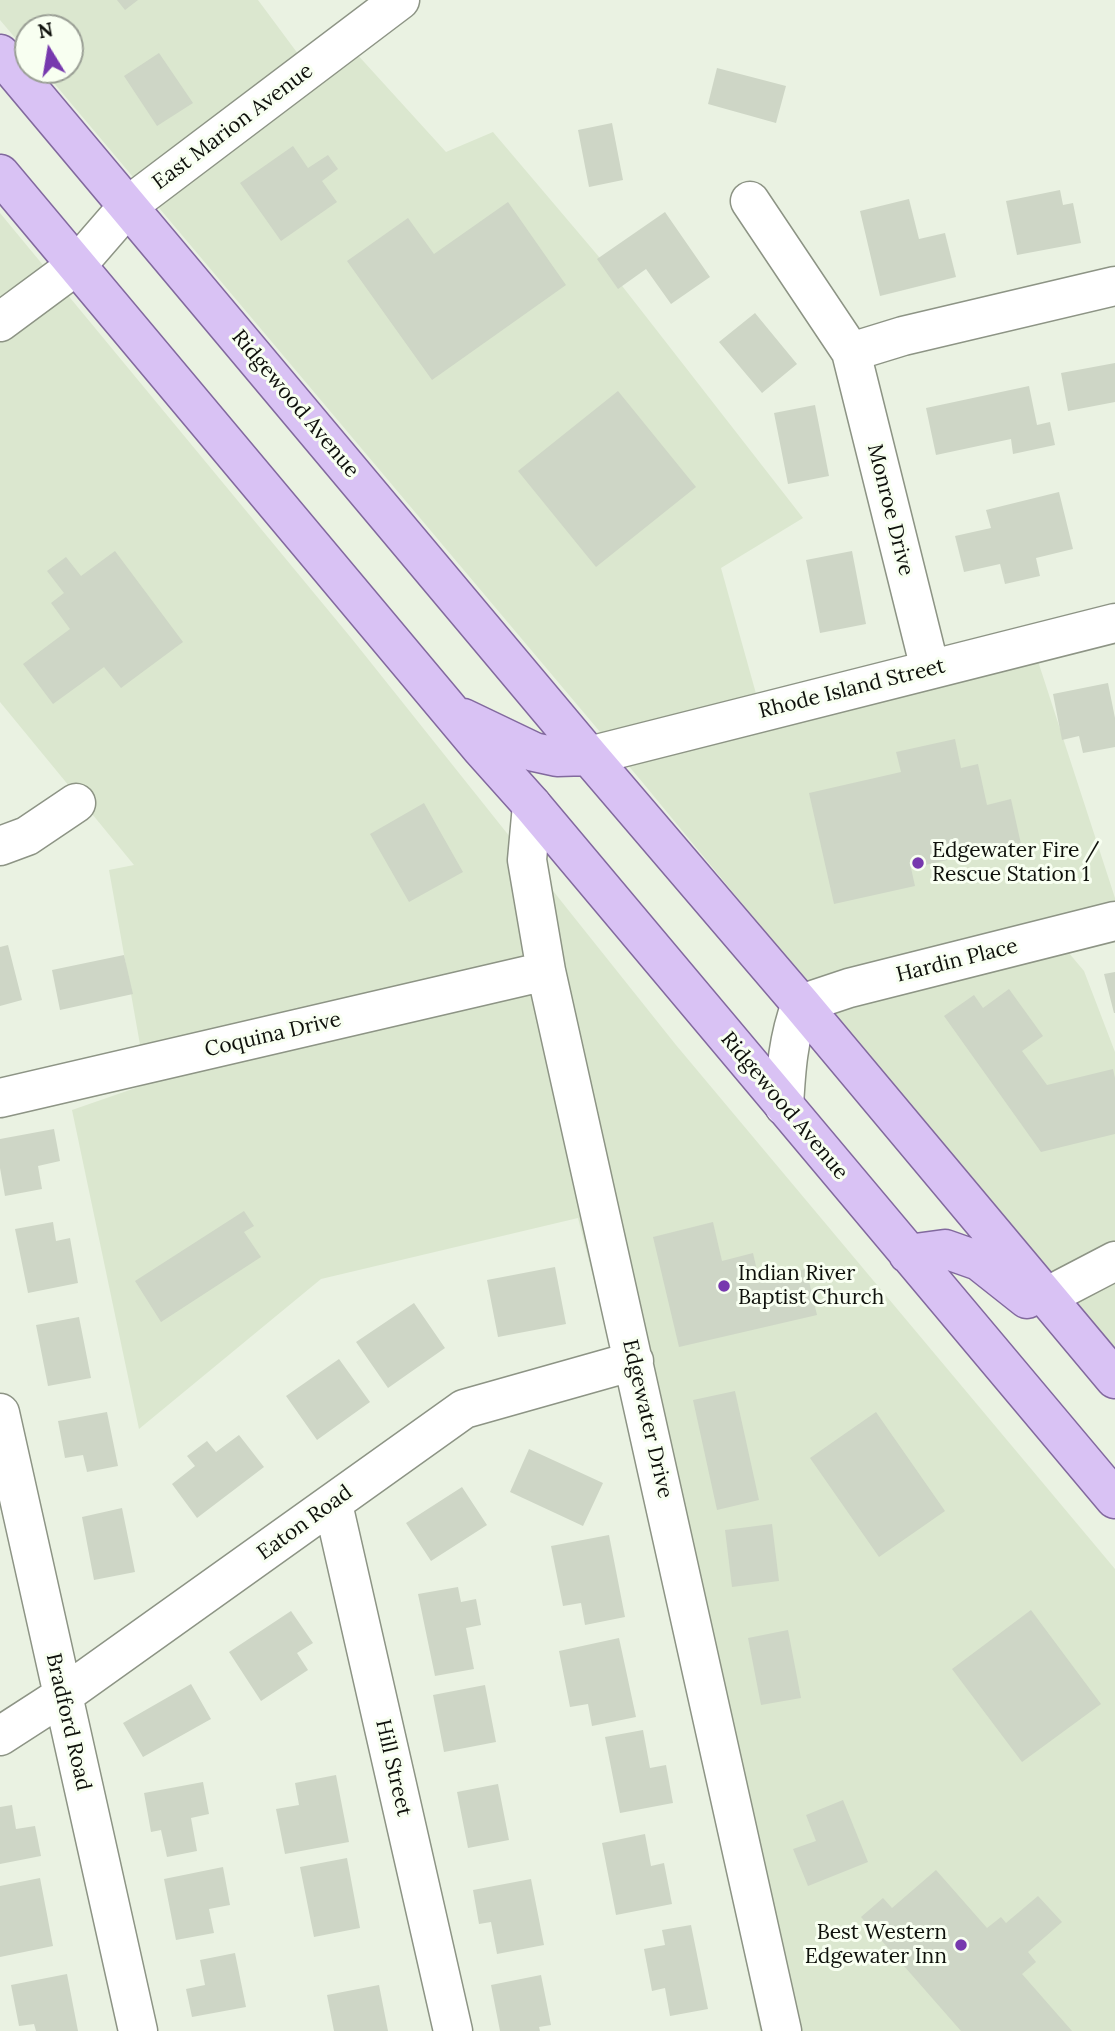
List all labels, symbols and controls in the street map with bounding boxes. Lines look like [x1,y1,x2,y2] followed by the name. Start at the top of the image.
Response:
[14,14,84,84] north arrow
[36,17,55,44] text: N
[148,58,318,196] street label: East Marion Avenue
[226,325,364,483] street label: Ridgewood Avenue
[861,442,919,578] street label: Monroe Drive
[756,654,948,724] street label: Rhode Island Street
[932,838,1099,888] place label: Edgewater Fire / Rescue Station 1
[910,855,926,871] marker: Edgewater Fire / Rescue Station 1
[894,934,1020,988] street label: Hardin Place
[202,1007,344,1063] street label: Coquina Drive
[715,1027,853,1185] street label: Ridgewood Avenue
[738,1261,884,1311] place label: Indian River Baptist Church
[716,1278,732,1294] marker: Indian River Baptist Church
[616,1337,678,1501] street label: Edgewater Drive
[253,1480,357,1566] street label: Eaton Road
[40,1651,96,1793] street label: Bradford Road
[370,1717,416,1819] street label: Hill Street
[805,1920,947,1970] place label: Best Western Edgewater Inn
[953,1937,969,1953] marker: Best Western Edgewater Inn

